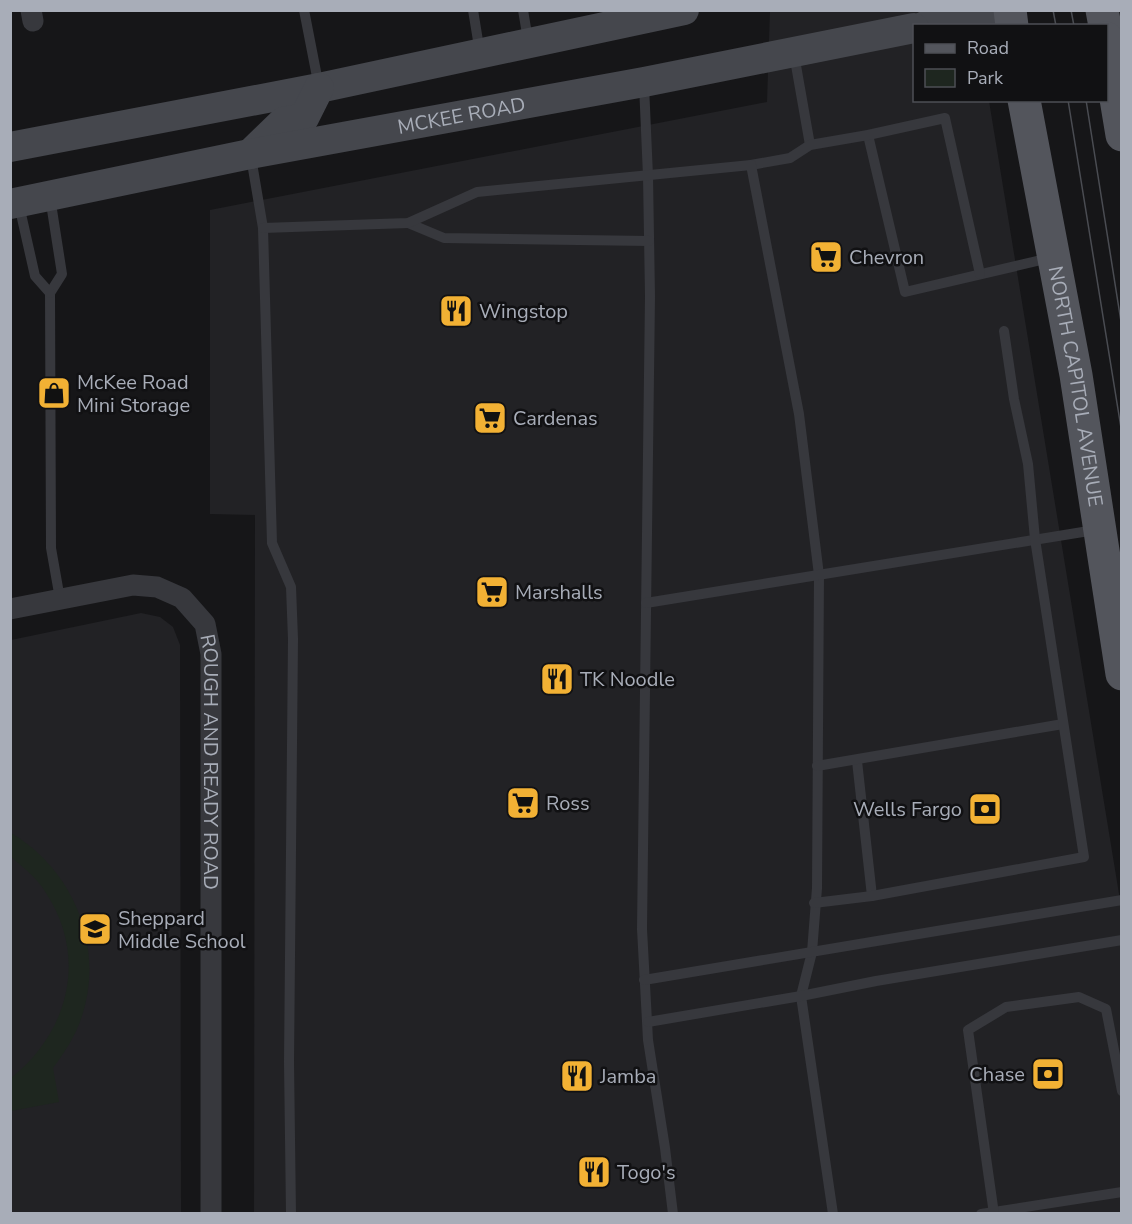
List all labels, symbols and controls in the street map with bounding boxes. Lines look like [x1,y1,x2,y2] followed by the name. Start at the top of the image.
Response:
[913,24,1108,102] legend
[967,36,1009,60] text: Road
[967,66,1004,90] text: Park
[395,90,527,140] street label: MCKEE ROAD
[808,239,844,275] supermarket icon: Chevron
[849,244,924,271] place label: Chevron
[1042,264,1110,508] street label: NORTH CAPITOL AVENUE
[438,293,474,329] restaurant icon: Wingstop
[479,298,568,325] place label: Wingstop
[77,369,190,419] place label: McKee Road Mini Storage
[36,375,72,411] shop icon: McKee Road Mini Storage
[472,400,508,436] supermarket icon: Cardenas
[513,405,598,432] place label: Cardenas
[474,574,510,610] supermarket icon: Marshalls
[515,579,603,606] place label: Marshalls
[194,632,225,890] street label: ROUGH AND READY ROAD
[539,661,575,697] restaurant icon: TK Noodle
[580,666,675,693] place label: TK Noodle
[505,785,541,821] supermarket icon: Ross
[546,790,590,817] place label: Ross
[967,791,1003,827] bank icon: Wells Fargo
[853,796,962,823] place label: Wells Fargo
[118,905,246,955] place label: Sheppard Middle School
[77,911,113,947] school or university icon: Sheppard Middle School
[1030,1056,1066,1092] bank icon: Chase
[559,1058,595,1094] restaurant icon: Jamba
[969,1061,1025,1088] place label: Chase
[599,1063,656,1090] place label: Jamba
[576,1154,612,1190] restaurant icon: Togo's
[617,1159,676,1186] place label: Togo's

